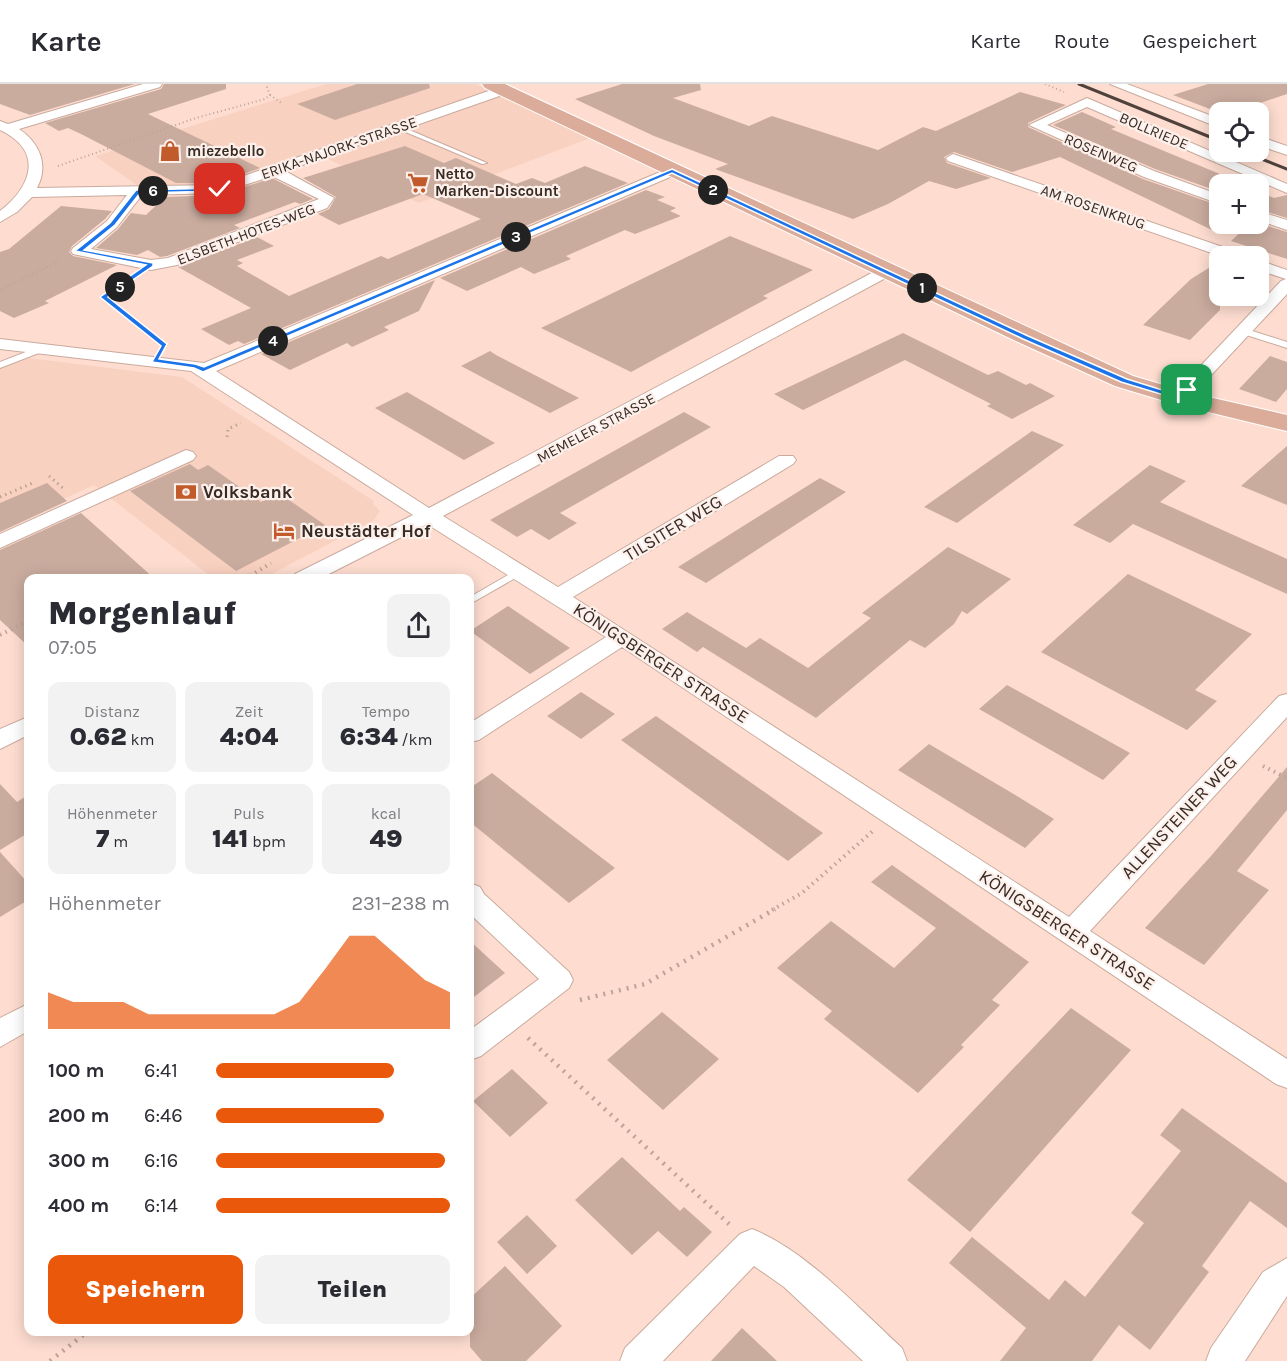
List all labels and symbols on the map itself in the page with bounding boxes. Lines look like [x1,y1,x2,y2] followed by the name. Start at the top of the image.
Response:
[1117,108,1191,154] street label: BOLLRIEDE
[259,113,419,183] street label: ERIKA-NAJORK-STRASSE
[1062,129,1140,177] street label: ROSENWEG
[158,139,182,163] shop icon: miezebello
[187,142,264,160] place label: miezebello
[194,163,245,214] pin
[435,165,559,200] place label: Netto Marken-Discount
[406,171,430,195] supermarket icon: Netto Marken-Discount
[698,175,728,205] pin: 2
[138,176,168,206] pin: 6
[1038,181,1148,233] street label: AM ROSENKRUG
[174,199,318,269] street label: ELSBETH-HOTES-WEG
[501,222,531,252] pin: 3
[105,272,135,302] pin: 5
[907,273,937,303] pin: 1
[258,326,288,356] pin: 4
[1161,364,1212,415] pin
[534,389,658,467] street label: MEMELER STRASSE
[174,480,198,504] bank icon: Volksbank
[203,481,293,503] place label: Volksbank
[620,490,726,566] street label: TILSITER WEG
[272,519,296,543] hotel icon: Neustädter Hof
[301,520,431,542] place label: Neustädter Hof
[569,598,753,728] street label: KÖNIGSBERGER STRASSE
[1116,751,1242,883] street label: ALLENSTEINER WEG
[975,865,1159,995] street label: KÖNIGSBERGER STRASSE

